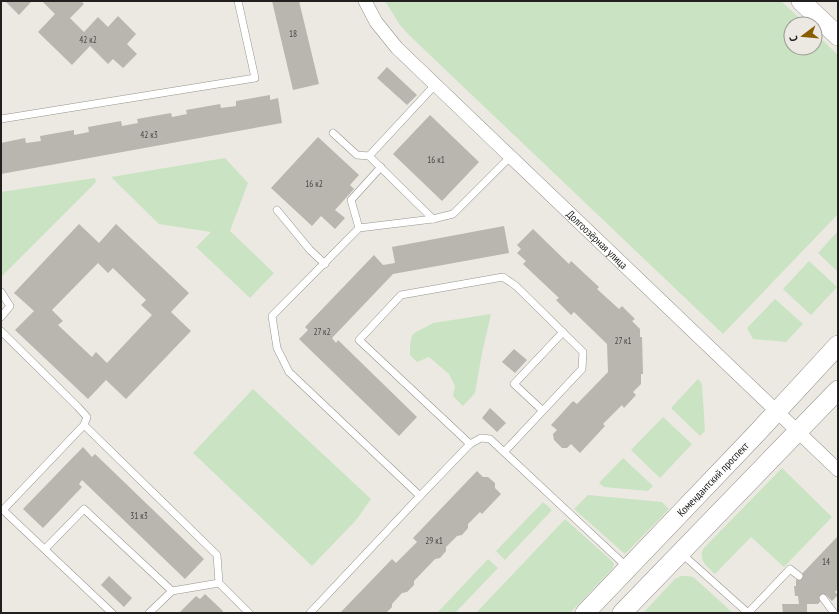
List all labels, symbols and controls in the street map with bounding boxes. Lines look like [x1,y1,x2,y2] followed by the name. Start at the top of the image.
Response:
[783,16,823,56] north arrow
[289,28,297,39] house number: 18
[79,34,97,45] house number: 42 к2
[786,34,801,43] text: С
[140,129,158,140] house number: 42 к3
[427,154,445,165] house number: 16 к1
[305,178,323,189] house number: 16 к2
[564,207,631,272] street label: Долгоозёрная улица
[313,326,331,337] house number: 27 к2
[614,335,632,346] house number: 27 к1
[674,439,752,519] street label: Комендантский проспект
[130,510,148,521] house number: 31 к3
[425,535,443,546] house number: 29 к1
[822,556,830,567] house number: 14

